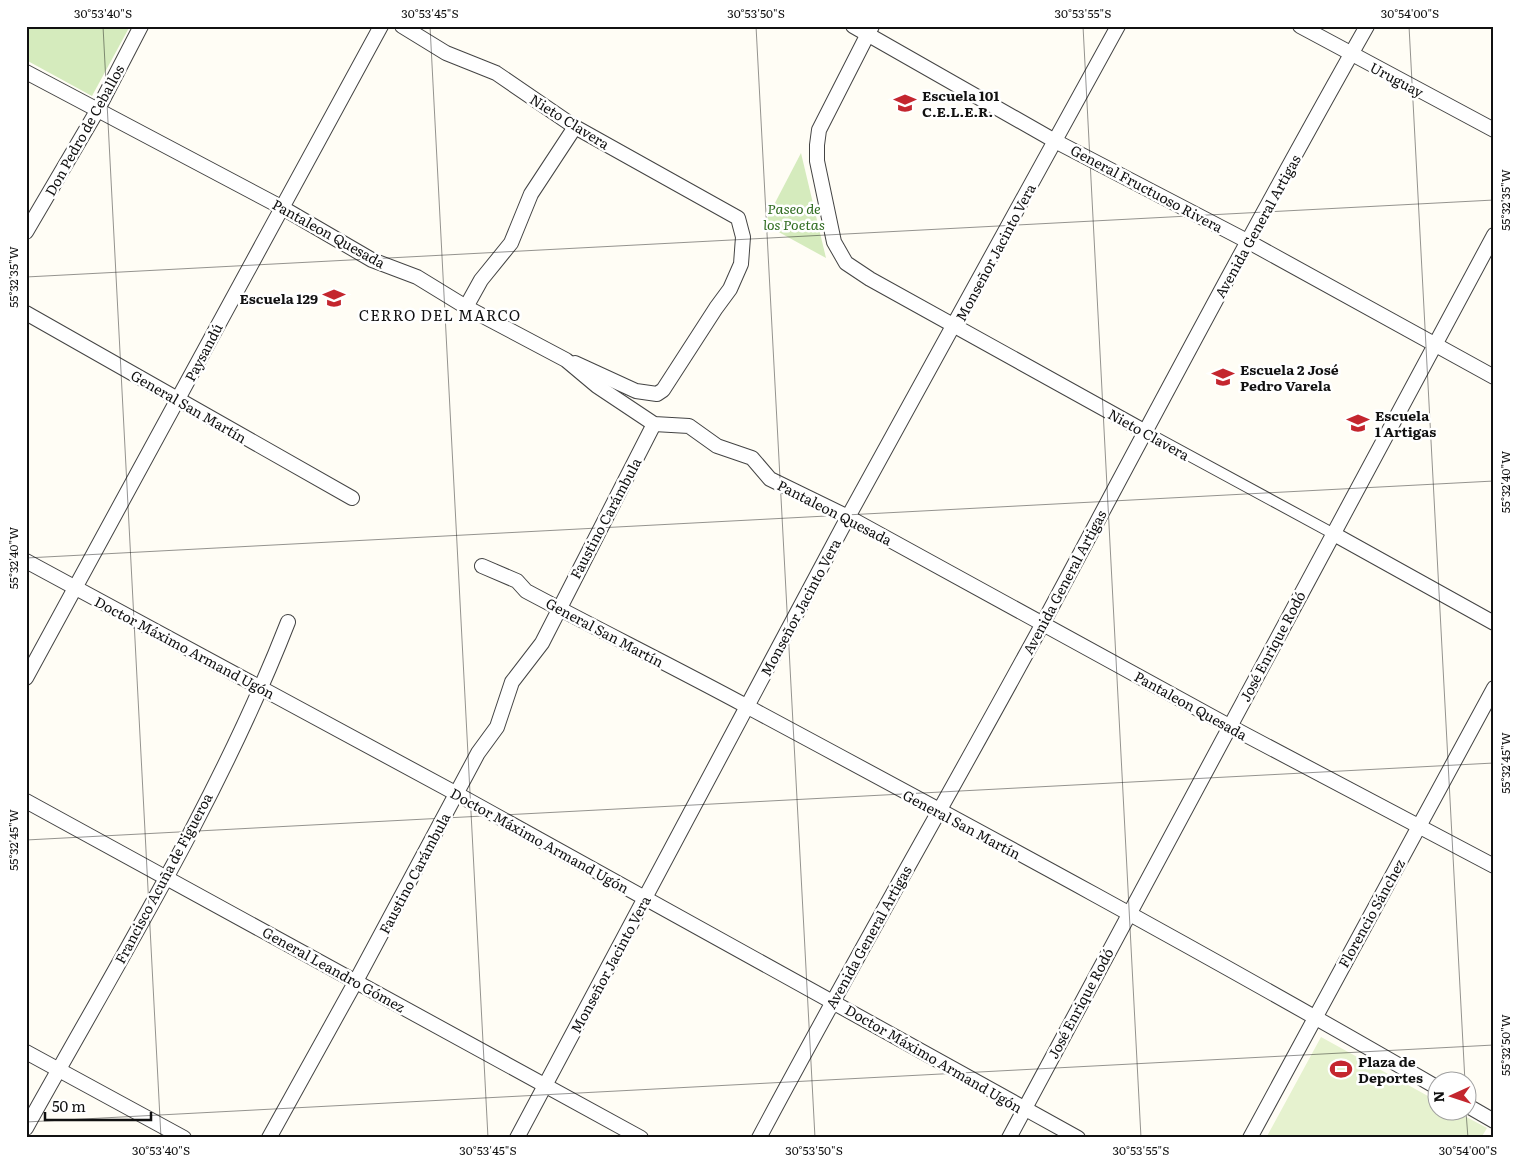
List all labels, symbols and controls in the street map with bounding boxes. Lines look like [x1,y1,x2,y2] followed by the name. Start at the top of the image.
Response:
[74,4,132,22] text: 30°53'40"S
[401,4,459,22] text: 30°53'45"S
[727,4,785,22] text: 30°53'50"S
[1055,4,1111,22] text: 30°53'55"S
[1381,4,1439,22] text: 30°54'00"S
[1367,57,1428,102] street label: Uruguay
[40,61,128,199] street label: Don Pedro de Ceballos
[922,85,999,121] place label: Escuela 101 C.E.L.E.R.
[526,89,614,154] street label: Nieto Clavera
[892,90,918,116] school or university icon: Escuela 101 C.E.L.E.R.
[1067,139,1227,237] street label: General Fructuoso Rivera
[1209,151,1305,301] street label: Avenida General Artigas
[1496,169,1514,231] text: 55°32'35"W
[950,179,1040,324] street label: Monseñor Jacinto Vera
[269,194,389,273] street label: Pantaleon Quesada
[763,198,825,234] park label: Paseo de los Poetas
[4,246,22,308] text: 55°32'35"W
[321,285,347,311] school or university icon: Escuela 129
[240,288,318,308] place label: Escuela 129
[359,303,521,326] district label: CERRO DEL MARCO
[179,319,227,385] street label: Paysandú
[1240,359,1339,395] place label: Escuela 2 José Pedro Varela
[1210,364,1236,390] school or university icon: Escuela 2 José Pedro Varela
[127,365,251,447] street label: General San Martín
[1105,403,1194,465] street label: Nieto Clavera
[1375,405,1436,441] place label: Escuela 1 Artigas
[1345,410,1371,436] school or university icon: Escuela 1 Artigas
[1496,451,1514,513] text: 55°32'40"W
[565,453,646,582] street label: Faustino Carámbula
[774,474,896,550] street label: Pantaleon Quesada
[1017,506,1111,658] street label: Avenida General Artigas
[4,527,22,589] text: 55°32'40"W
[755,534,845,679] street label: Monseñor Jacinto Vera
[1234,587,1310,705] street label: José Enrique Rodó
[91,591,279,703] street label: Doctor Máximo Armand Ugón
[543,592,667,672] street label: General San Martín
[1131,666,1251,745] street label: Pantaleon Quesada
[1496,732,1514,794] text: 55°32'45"W
[447,782,633,898] street label: Doctor Máximo Armand Ugón
[900,784,1024,864] street label: General San Martín
[109,789,217,967] street label: Francisco Acuña de Figueroa
[374,808,455,937] street label: Faustino Carámbula
[4,809,22,871] text: 55°32'45"W
[1333,855,1409,971] street label: Florencio Sánchez
[820,862,916,1012] street label: Avenida General Artigas
[565,891,655,1036] street label: Monseñor Jacinto Vera
[259,921,409,1017] street label: General Leandro Gómez
[1042,944,1118,1062] street label: José Enrique Rodó
[842,999,1026,1117] street label: Doctor Máximo Armand Ugón
[1496,1014,1514,1076] text: 55°32'50"W
[1358,1051,1423,1087] place label: Plaza de Deportes
[1328,1056,1354,1082] sports icon: Plaza de Deportes
[1428,1072,1478,1122] north arrow
[45,1089,151,1121] scale bar
[1428,1090,1448,1103] text: N
[52,1094,86,1117] text: 50 m
[132,1141,190,1159] text: 30°53'40"S
[459,1141,517,1159] text: 30°53'45"S
[785,1141,843,1159] text: 30°53'50"S
[1113,1141,1169,1159] text: 30°53'55"S
[1439,1141,1497,1159] text: 30°54'00"S

